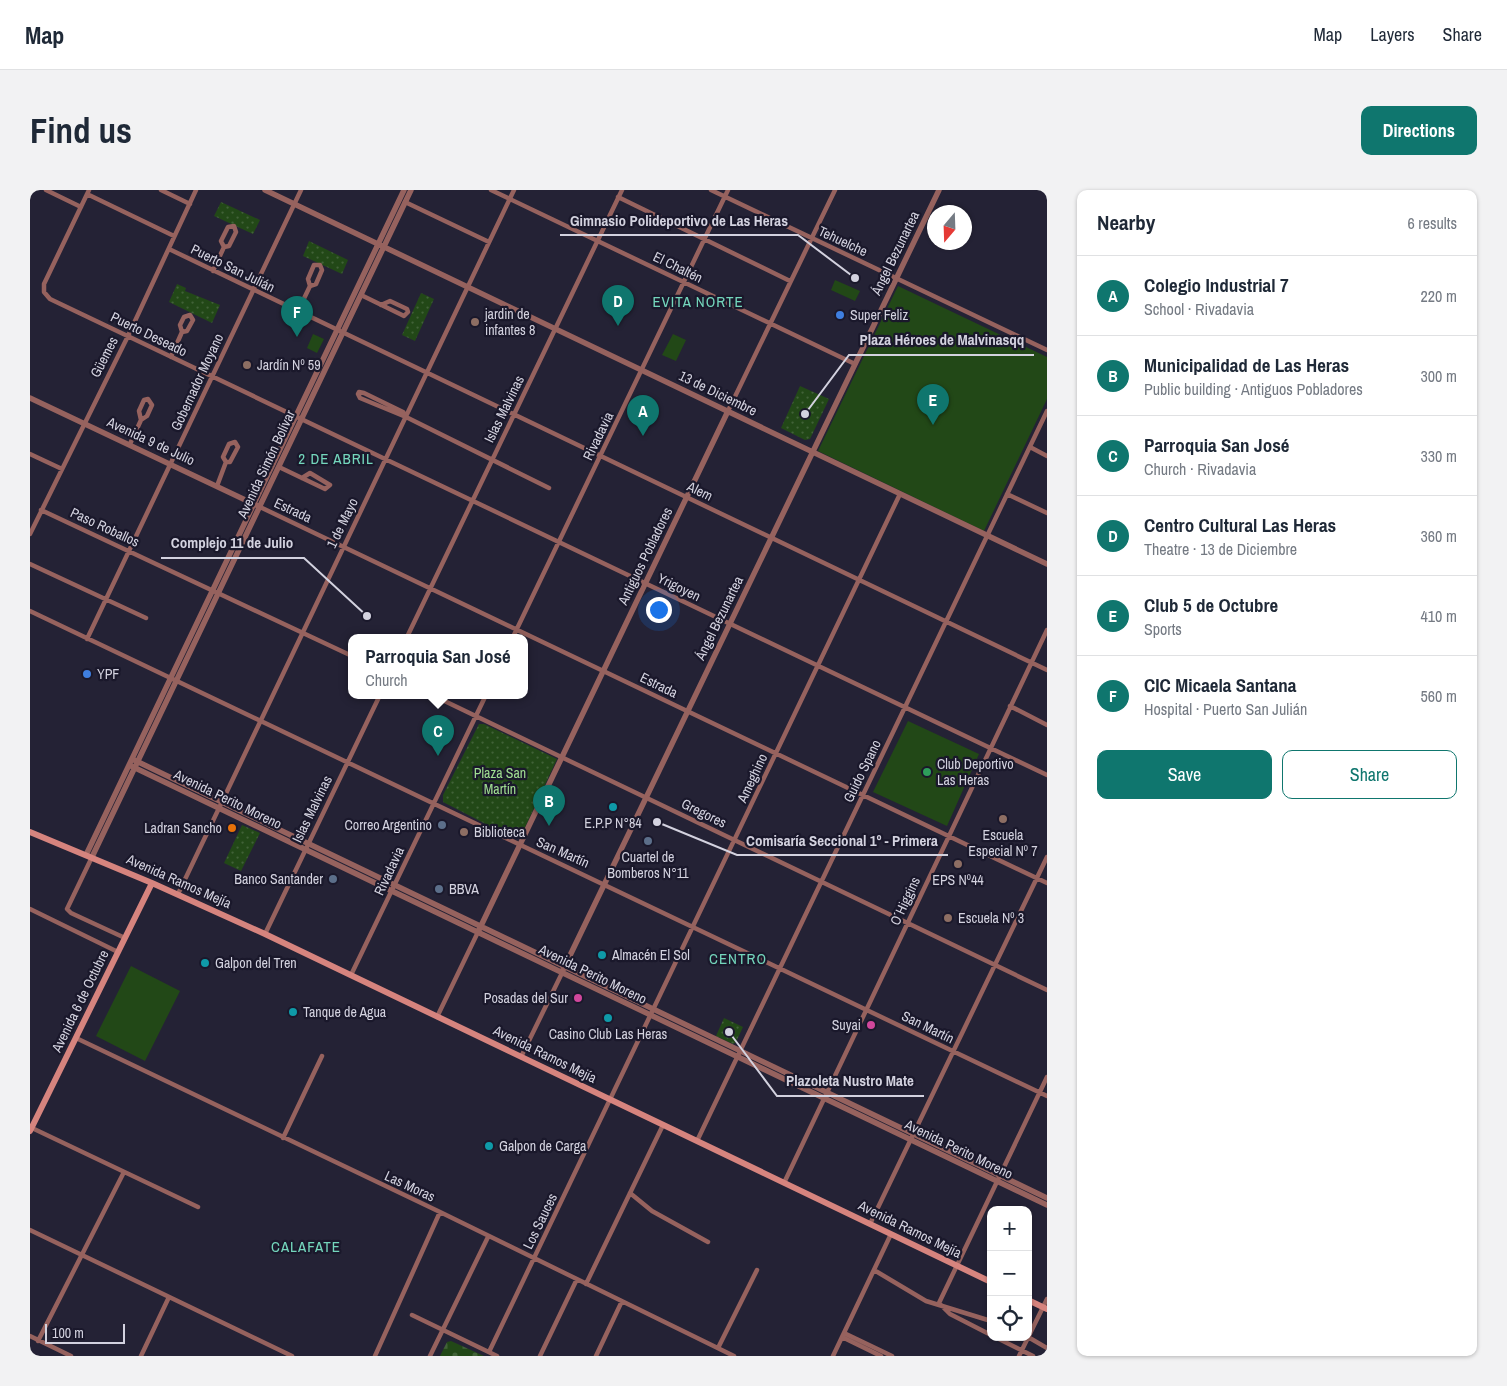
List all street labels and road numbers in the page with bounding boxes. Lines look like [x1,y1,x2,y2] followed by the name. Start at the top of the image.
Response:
[866,207,923,299] street label: Ángel Bezunartea
[815,222,871,260] street label: Tehuelche
[188,240,278,296] street label: Puerto San Julián
[650,247,706,287] street label: El Chaltén
[108,308,190,360] street label: Puerto Deseado
[167,330,227,434] street label: Gobernador Moyano
[86,333,122,380] street label: Güemes
[676,366,760,420] street label: 13 de Diciembre
[480,372,528,446] street label: Islas Malvinas
[233,407,299,522] street label: Avenida Simón Bolívar
[579,408,618,463] street label: Rivadavia
[103,412,198,469] street label: Avenida 9 de Julio
[683,477,716,505] street label: Alem
[271,493,315,527] street label: Estrada
[322,495,362,551] street label: 1 de Mayo
[68,503,143,551] street label: Paso Roballos
[613,504,677,609] street label: Antiguos Pobladores
[654,569,704,605] street label: Yrigoyen
[690,572,747,664] street label: Ángel Bezunartea
[637,668,681,702] street label: Estrada
[839,737,885,805] street label: Guido Spano
[732,750,771,806] street label: Ameghino
[170,765,285,833] street label: Avenida Perito Moreno
[288,772,336,846] street label: Islas Malvinas
[679,794,730,832] street label: Gregores
[534,832,592,872] street label: San Martín
[370,843,408,898] street label: Rivadavia
[123,849,235,912] street label: Avenida Ramos Mejía
[886,874,924,928] street label: O´ Higgins
[535,940,650,1008] street label: Avenida Perito Moreno
[47,947,113,1056] street label: Avenida 6 de Octubre
[899,1007,957,1047] street label: San Martín
[489,1021,600,1087] street label: Avenida Ramos Mejía
[901,1115,1016,1183] street label: Avenida Perito Moreno
[382,1167,438,1206] street label: Las Moras
[519,1190,561,1252] street label: Los Sauces
[854,1196,965,1262] street label: Avenida Ramos Mejía

